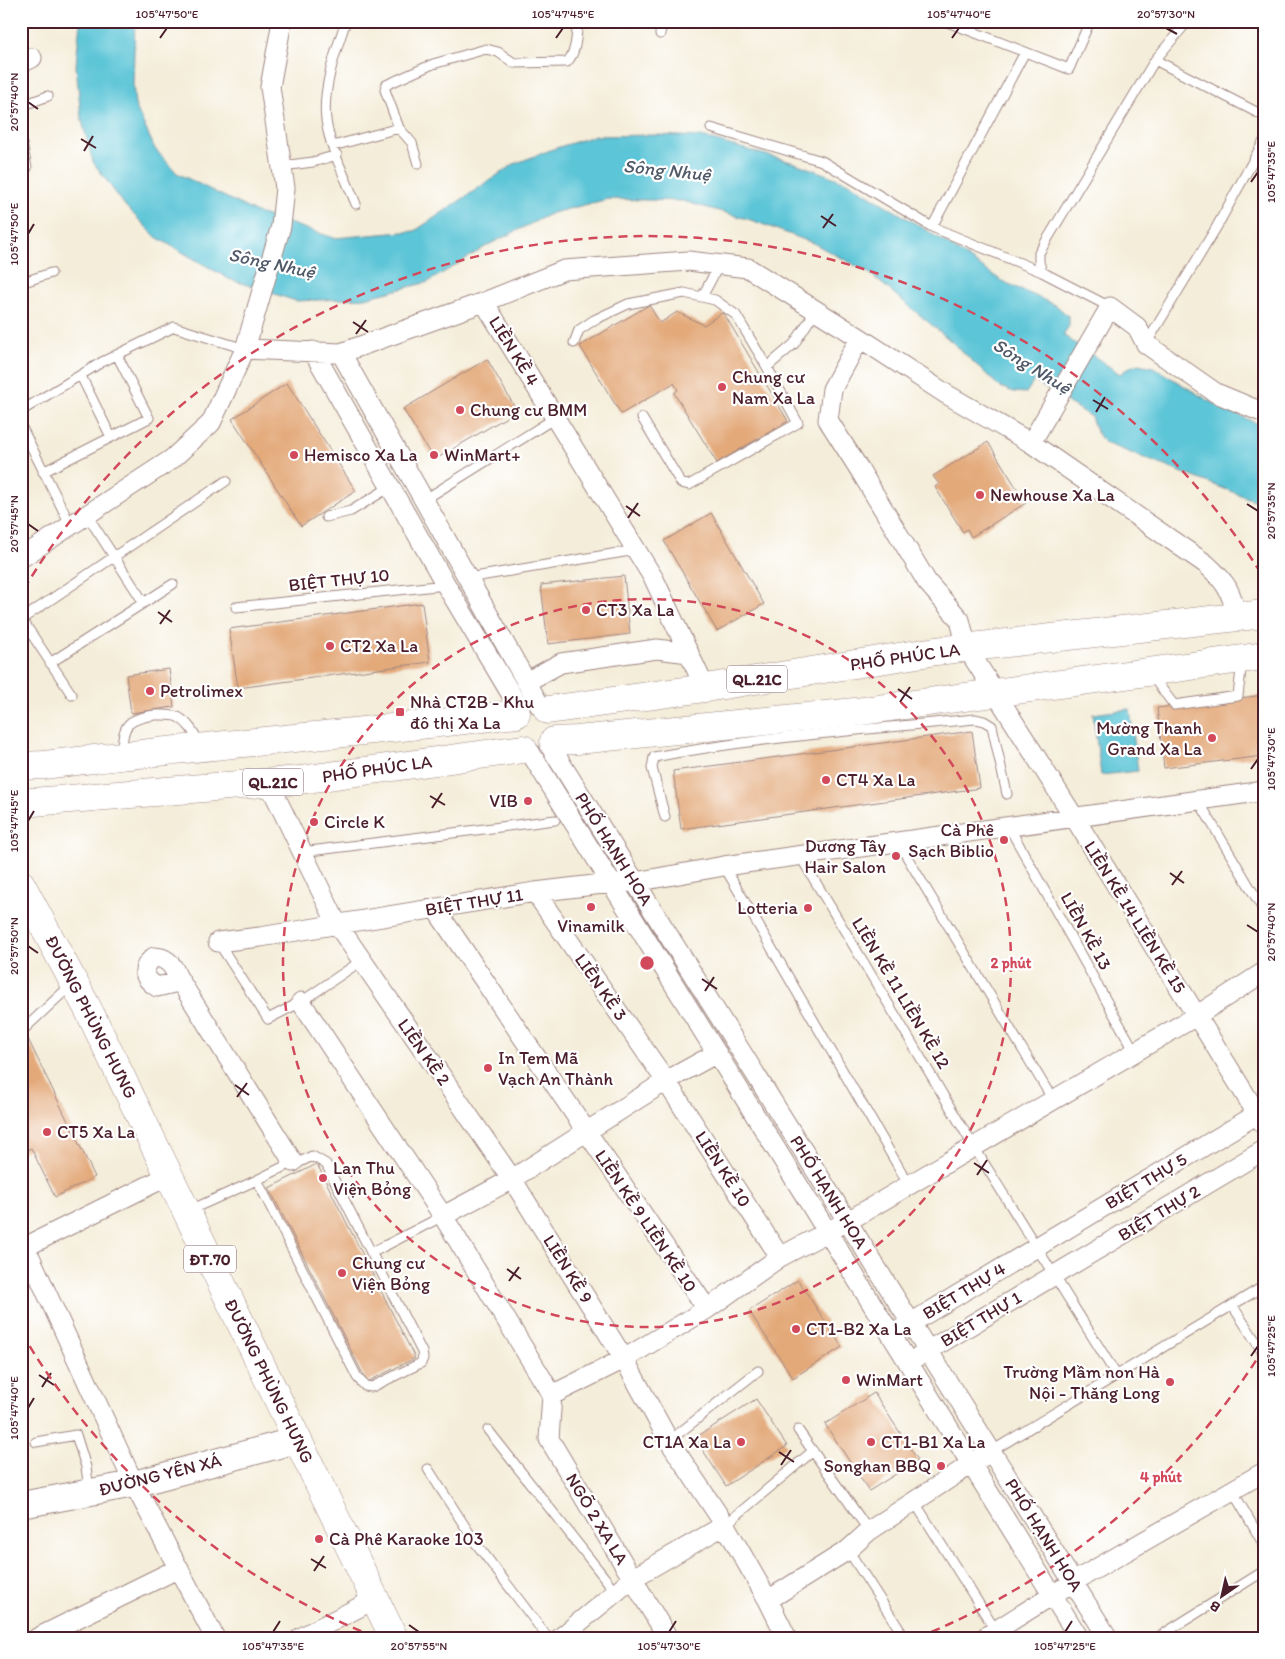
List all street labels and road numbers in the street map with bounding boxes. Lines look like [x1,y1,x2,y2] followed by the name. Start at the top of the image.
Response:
[484,312,544,390] street label: LIỀN KỀ 4
[287,564,391,596] street label: BIỆT THỰ 10
[849,638,962,676] street label: PHỐ PHÚC LA
[727,666,787,692] road number: QL.21C
[321,750,434,788] street label: PHỐ PHÚC LA
[243,769,303,796] road number: QL.21C
[570,788,658,910] street label: PHỐ HẠNH HOA
[1079,837,1191,997] street label: LIỀN KỀ 14 LIỀN KỀ 15
[424,883,524,921] street label: BIỆT THỰ 11
[1056,888,1116,974] street label: LIỀN KỀ 13
[847,913,955,1073] street label: LIỀN KỀ 11 LIỀN KỀ 12
[40,932,142,1102] street label: ĐƯỜNG PHÙNG HƯNG
[570,949,632,1025] street label: LIỀN KỀ 3
[393,1014,455,1090] street label: LIỀN KỀ 2
[690,1127,756,1211] street label: LIỀN KỀ 10
[785,1131,873,1253] street label: PHỐ HẠNH HOA
[590,1146,702,1296] street label: LIỀN KỀ 9 LIỀN KỀ 10
[1101,1148,1191,1214] street label: BIỆT THỰ 5
[1114,1180,1204,1246] street label: BIỆT THỰ 2
[538,1231,598,1307] street label: LIỀN KỀ 9
[184,1246,236,1272] road number: ĐT.70
[919,1258,1010,1324] street label: BIỆT THỰ 4
[937,1286,1025,1352] street label: BIỆT THỰ 1
[220,1295,318,1467] street label: ĐƯỜNG PHÙNG HƯNG
[96,1449,224,1501] street label: ĐƯỜNG YÊN XÁ
[561,1469,633,1569] street label: NGÕ 2 XA LA
[1000,1474,1088,1596] street label: PHỐ HẠNH HOA

